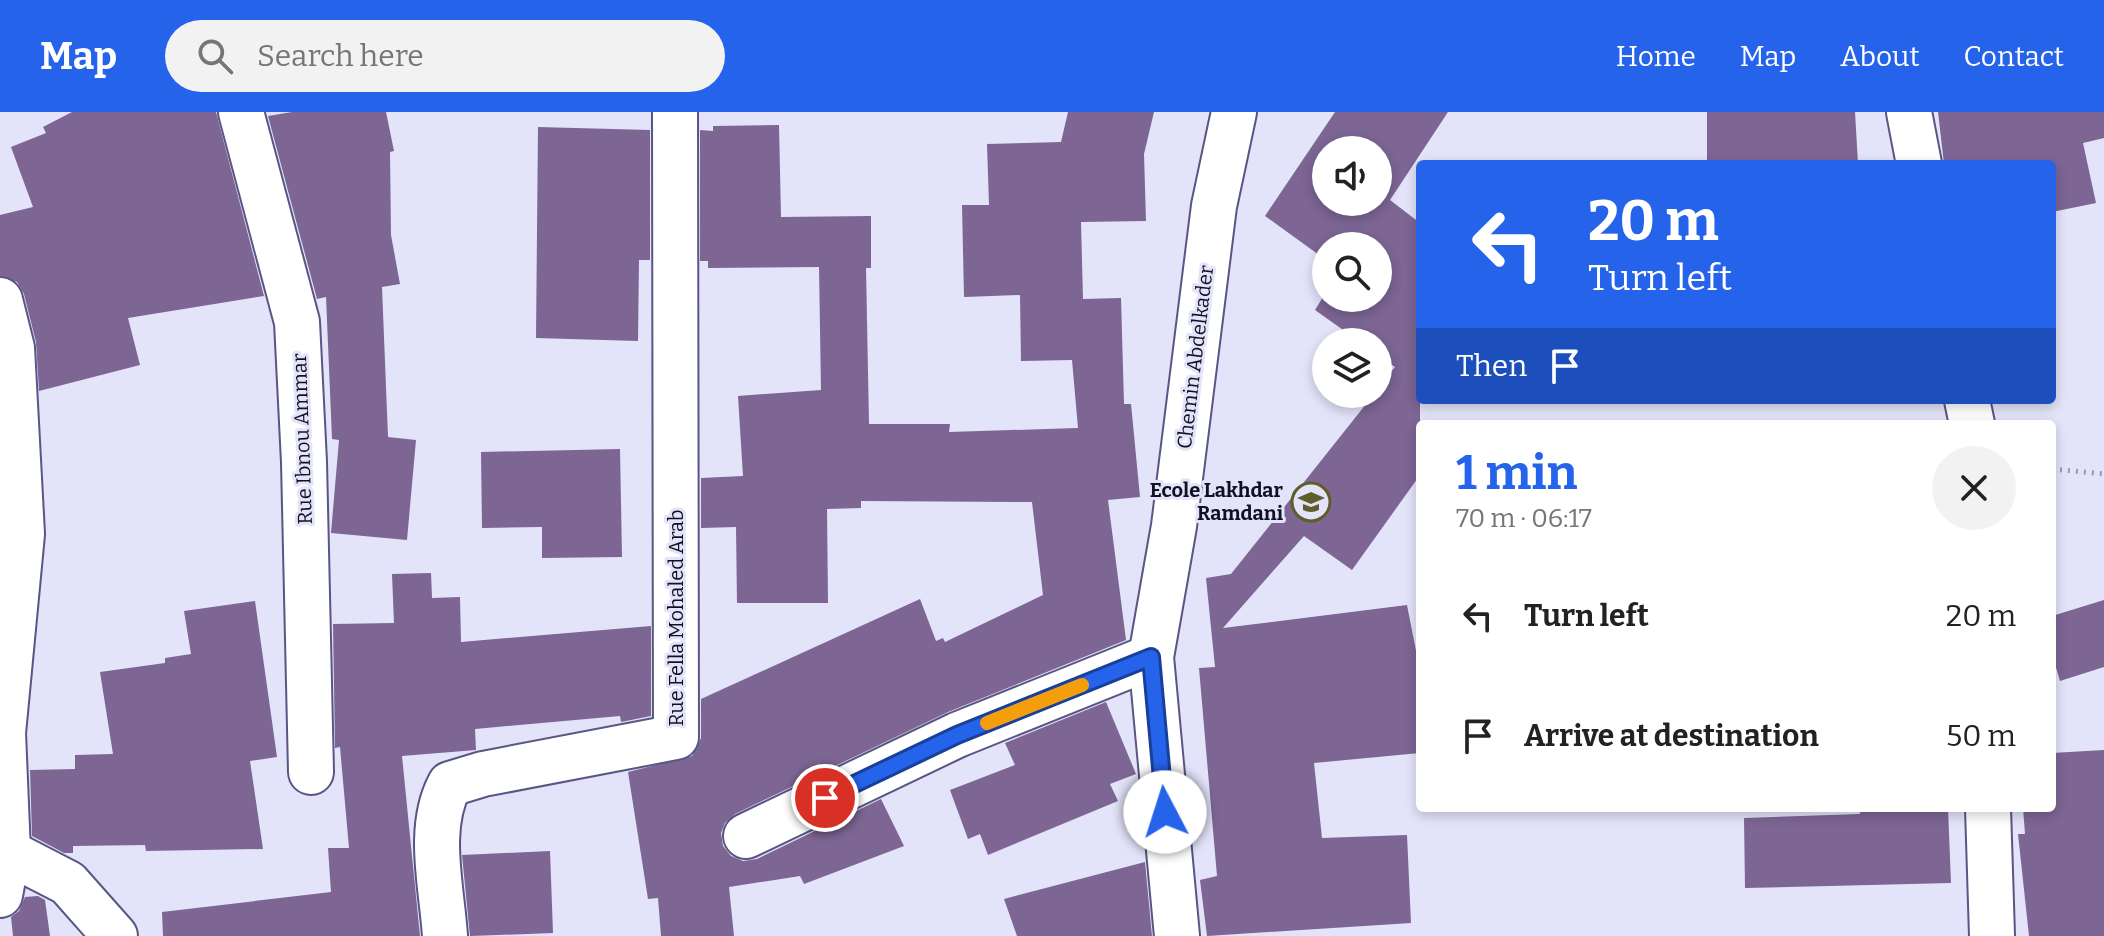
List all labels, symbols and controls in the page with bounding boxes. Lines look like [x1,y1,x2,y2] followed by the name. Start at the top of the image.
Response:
[165,20,725,92] search box
[40,33,117,79] text: Map
[193,34,237,78] icon: search
[257,38,424,74] text: Search here
[1616,40,1696,73] text: Home
[1740,40,1796,73] text: Map
[1840,40,1920,73] text: About
[1964,40,2064,73] text: Contact
[1312,136,1392,408] map controls
[1312,136,1392,216] button: sound
[1588,188,1719,255] text: 20 m
[1456,192,1560,296] icon: left
[1312,232,1392,312] button: search
[1588,256,1732,300] text: Turn left
[1172,264,1218,450] street label: Chemin Abdelkader
[1312,328,1392,408] button: layers
[1543,344,1587,388] icon: arrive
[1456,348,1527,384] text: Then
[287,353,317,525] street label: Rue Ibnou Ammar
[1456,444,1577,502] text: 1 min
[1932,446,2016,530] button: close
[1150,478,1284,525] place label: Ecole Lakhdar Ramdani
[1290,481,1332,523] school or university icon: Ecole Lakhdar Ramdani
[1456,503,1592,534] text: 70 m · 06:17
[664,509,688,727] street label: Rue Fella Mohaled Arab
[1456,594,1500,638] icon: left
[1524,598,1649,634] text: Turn left
[1946,598,2016,634] text: 20 m
[1456,714,1500,758] icon: arrive
[1524,718,1819,754] text: Arrive at destination
[1946,718,2016,754] text: 50 m
[791,764,859,832] pin
[1123,770,1207,854] position arrow
[803,776,847,820] icon: arrive

